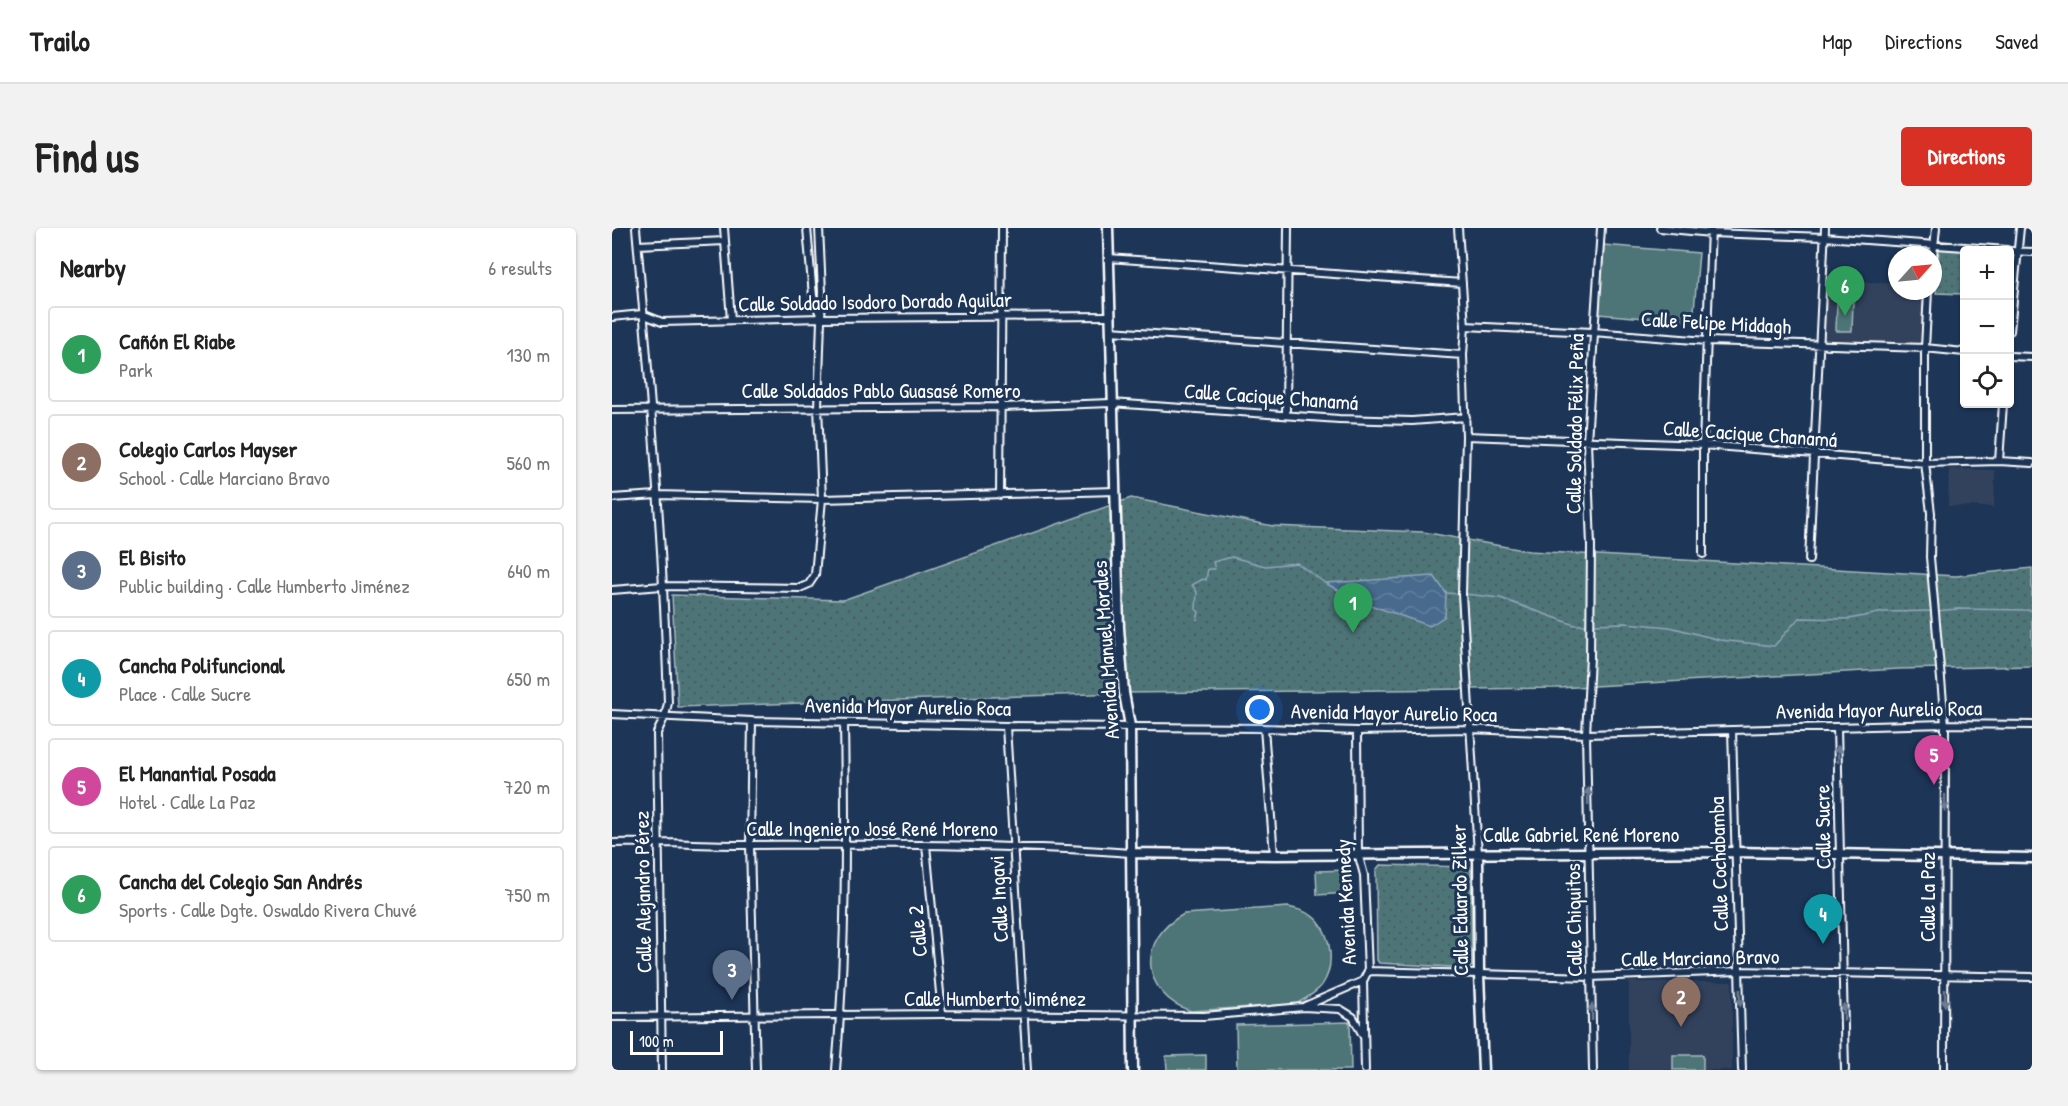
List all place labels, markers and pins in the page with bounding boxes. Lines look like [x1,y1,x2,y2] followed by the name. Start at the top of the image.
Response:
[1826,266,1864,316] pin: 6
[1334,584,1372,633] pin: 1
[1914,736,1954,785] pin: 5
[1804,894,1842,944] pin: 4
[712,950,752,1000] pin: 3
[1662,978,1700,1027] pin: 2

